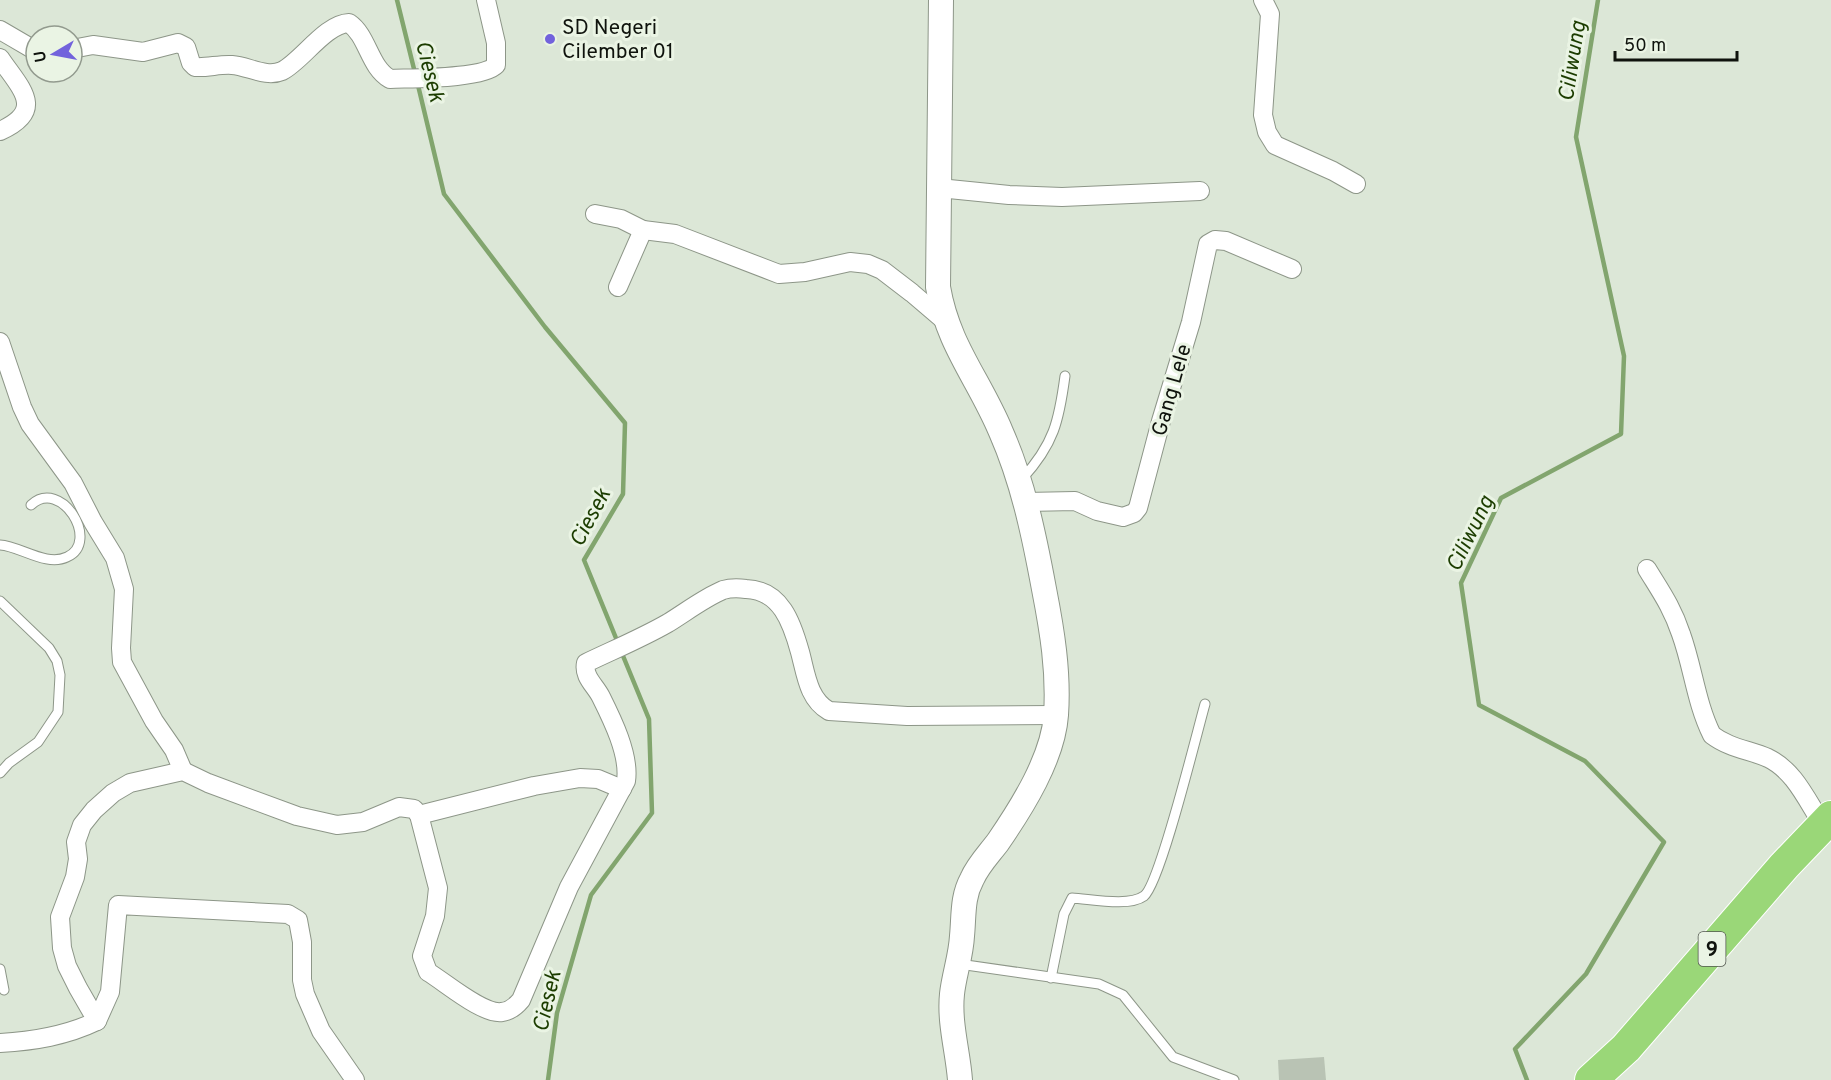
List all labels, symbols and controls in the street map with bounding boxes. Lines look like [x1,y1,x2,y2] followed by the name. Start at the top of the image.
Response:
[562,15,674,66] place label: SD Negeri Cilember 01
[1554,18,1593,104] water label: Ciliwung
[24,24,84,84] north arrow
[1615,24,1736,62] scale bar
[543,32,557,46] marker: SD Negeri Cilember 01
[1624,35,1666,58] text: 50 m
[408,38,449,106] water label: Ciesek
[30,49,52,64] text: U
[1146,341,1198,440] street label: Gang Lele
[565,484,618,552] water label: Ciesek
[1441,491,1502,576] water label: Ciliwung
[1698,932,1726,966] road number: 9
[528,967,569,1035] water label: Ciesek

